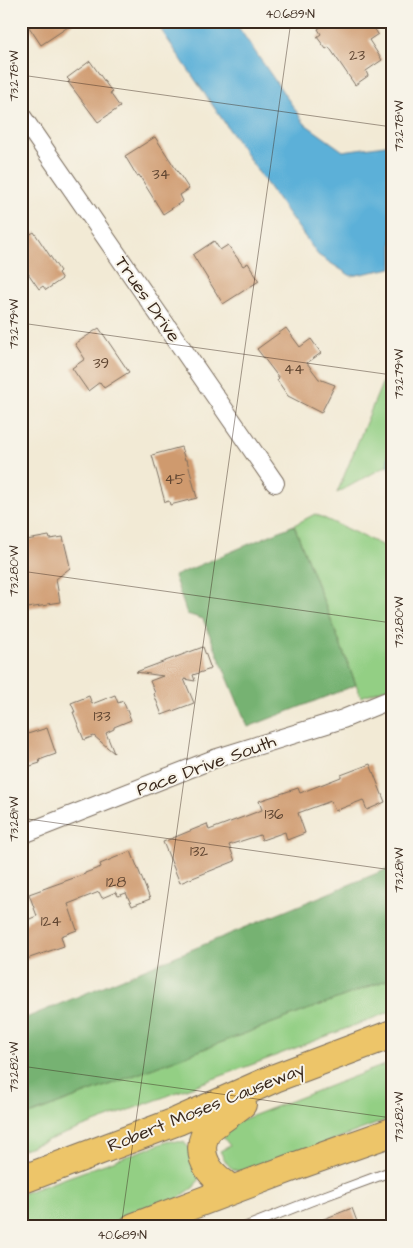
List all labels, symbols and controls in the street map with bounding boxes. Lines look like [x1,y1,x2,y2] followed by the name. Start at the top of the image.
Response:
[265,6,315,23] text: 40.689°N
[349,45,365,66] house number: 23
[6,50,23,102] text: 73.278°W
[391,100,408,152] text: 73.278°W
[152,164,170,185] house number: 34
[109,251,187,347] street label: Trues Drive
[6,298,23,349] text: 73.279°W
[391,348,408,399] text: 73.279°W
[93,353,109,374] house number: 39
[284,359,304,380] house number: 44
[165,469,186,490] house number: 45
[6,545,23,597] text: 73.280°W
[391,596,408,648] text: 73.280°W
[93,706,111,727] house number: 133
[133,729,279,802] street label: Pace Drive South
[6,796,23,842] text: 73.281°W
[265,804,284,825] house number: 136
[190,841,208,862] house number: 132
[391,847,408,893] text: 73.281°W
[106,872,126,893] house number: 128
[41,911,61,932] house number: 124
[6,1041,23,1092] text: 73.282°W
[104,1056,309,1159] street label: Robert Moses Causeway
[391,1091,408,1142] text: 73.282°W
[97,1227,147,1244] text: 40.689°N

